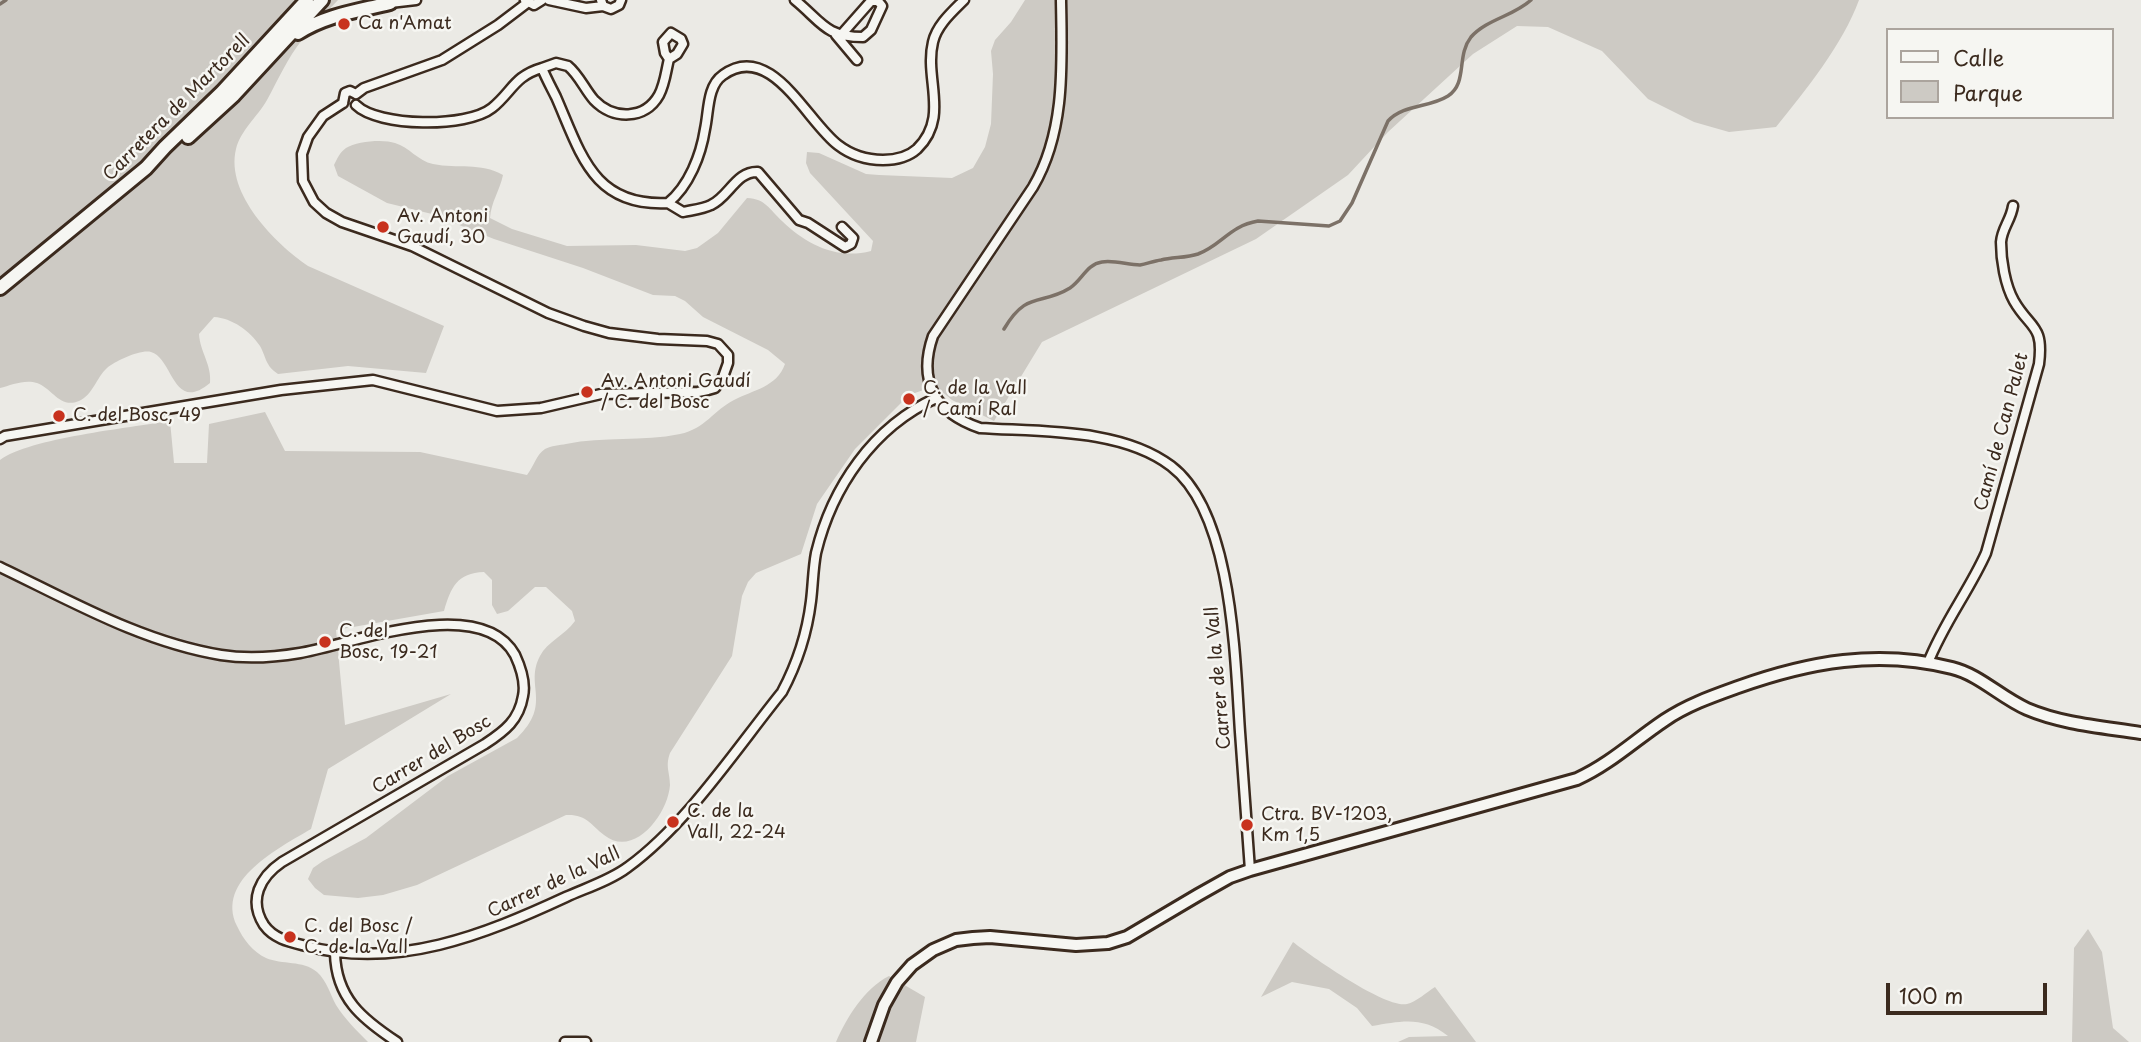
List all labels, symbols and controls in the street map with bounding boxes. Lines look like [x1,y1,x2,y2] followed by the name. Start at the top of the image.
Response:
[358,13,451,35] place label: Ca n'Amat
[336,16,352,32] marker: Ca n'Amat
[1885,28,2113,119] legend
[99,30,255,186] street label: Carretera de Martorell
[1953,41,2004,73] text: Calle
[1953,76,2023,108] text: Parque
[397,206,488,248] place label: Av. Antoni Gaudí, 30
[375,219,391,235] marker: Av. Antoni Gaudí, 30
[1970,351,2034,513] street label: Camí de Can Palet
[601,371,750,414] place label: Av. Antoni Gaudí / C. del Bosc
[923,378,1027,420] place label: C. de la Vall / Camí Ral
[579,384,595,400] marker: Av. Antoni Gaudí / C. del Bosc
[901,391,917,407] marker: C. de la Vall / Camí Ral
[73,405,201,427] place label: C. del Bosc, 49
[51,408,67,424] marker: C. del Bosc, 49
[1202,606,1236,750] street label: Carrer de la Vall
[339,621,438,664] place label: C. del Bosc, 19-21
[317,634,333,650] marker: C. del Bosc, 19-21
[369,711,495,799] street label: Carrer del Bosc
[687,801,786,844] place label: C. de la Vall, 22-24
[1261,804,1392,846] place label: Ctra. BV-1203, Km 1,5
[665,814,681,830] marker: C. de la Vall, 22-24
[1239,817,1255,833] marker: Ctra. BV-1203, Km 1,5
[484,843,624,923] street label: Carrer de la Vall
[304,916,413,958] place label: C. del Bosc / C. de la Vall
[282,929,298,945] marker: C. del Bosc / C. de la Vall
[1889,968,2050,1012] scale bar
[1899,979,1963,1011] text: 100 m

